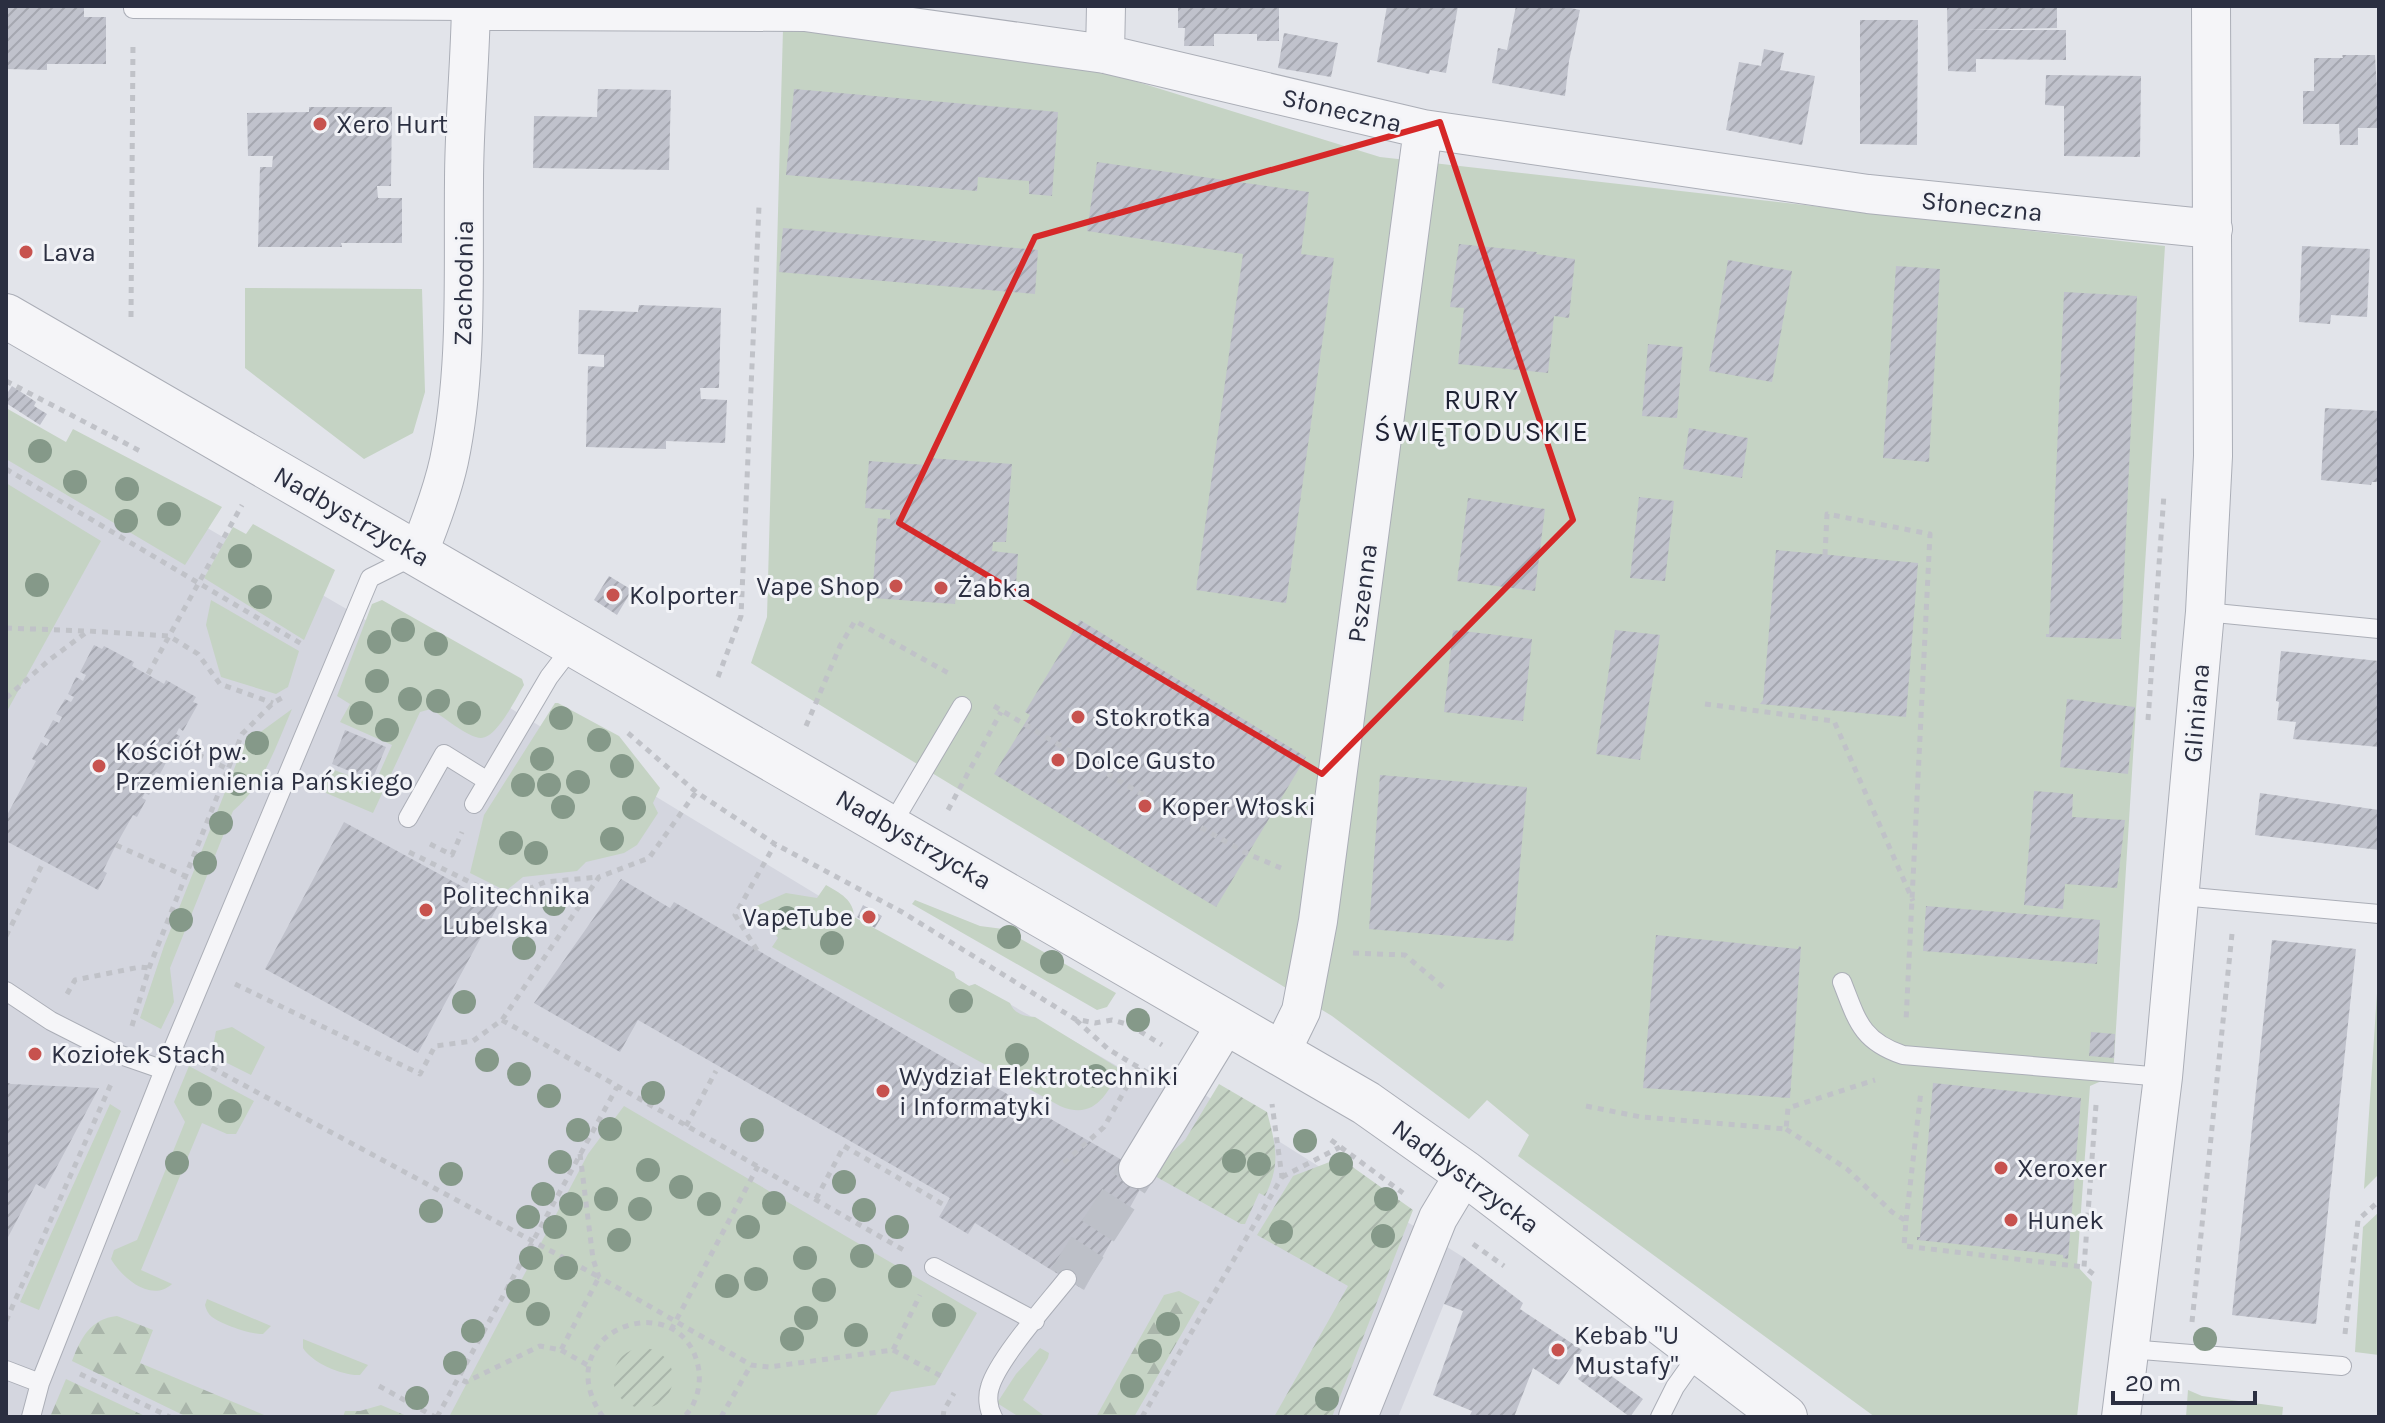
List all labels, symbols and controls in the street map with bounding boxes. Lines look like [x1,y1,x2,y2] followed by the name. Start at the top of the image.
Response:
[1279,82,1405,139] street label: Słoneczna
[336,109,448,140] place label: Xero Hurt
[311,115,329,133] marker: Xero Hurt
[1920,185,2044,228] street label: Słoneczna
[447,220,480,346] street label: Zachodnia
[42,237,96,268] place label: Lava
[17,243,35,261] marker: Lava
[1374,383,1590,448] district label: RURY ŚWIĘTODUSKIE
[268,459,435,574] street label: Nadbystrzycka
[1341,542,1384,644] street label: Pszenna
[756,571,880,602] place label: Vape Shop
[957,573,1031,604] place label: Żabka
[887,577,905,595] marker: Vape Shop
[932,579,950,597] marker: Żabka
[629,580,738,611] place label: Kolporter
[604,586,622,604] marker: Kolporter
[2177,662,2216,764] street label: Gliniana
[1094,702,1211,733] place label: Stokrotka
[1069,708,1087,726] marker: Stokrotka
[115,736,413,797] place label: Kościół pw. Przemienienia Pańskiego
[1074,745,1216,776] place label: Dolce Gusto
[1049,751,1067,769] marker: Dolce Gusto
[90,757,108,775] marker: Kościół pw. Przemienienia Pańskiego
[830,782,997,897] street label: Nadbystrzycka
[1161,791,1316,822] place label: Koper Włoski
[1136,797,1154,815] marker: Koper Włoski
[442,880,590,941] place label: Politechnika Lubelska
[417,901,435,919] marker: Politechnika Lubelska
[742,902,853,933] place label: VapeTube
[860,908,878,926] marker: VapeTube
[51,1039,226,1070] place label: Koziołek Stach
[26,1045,44,1063] marker: Koziołek Stach
[899,1061,1179,1122] place label: Wydział Elektrotechniki i Informatyki
[874,1082,892,1100] marker: Wydział Elektrotechniki i Informatyki
[1386,1113,1545,1240] street label: Nadbystrzycka
[2017,1153,2107,1184] place label: Xeroxer
[1992,1159,2010,1177] marker: Xeroxer
[2027,1205,2104,1236] place label: Hunek
[2002,1211,2020,1229] marker: Hunek
[1574,1320,1679,1381] place label: Kebab "U Mustafy"
[1549,1341,1567,1359] marker: Kebab "U Mustafy"
[2113,1355,2255,1405] scale bar
[2125,1369,2181,1397] text: 20 m

